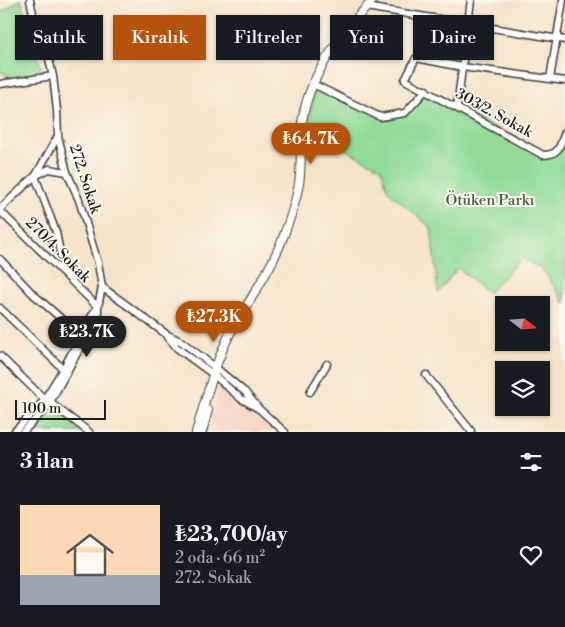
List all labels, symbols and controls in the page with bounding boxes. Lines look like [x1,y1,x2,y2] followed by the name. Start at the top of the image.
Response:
[15,15,103,60] chip: Satılık
[113,15,206,60] chip: Kiralık
[216,15,320,60] chip: Filtreler
[330,15,403,60] chip: Yeni
[413,15,494,60] chip: Daire
[452,84,537,143] street label: 303/2. Sokak
[270,122,352,165] pin: ₺64.7K
[282,129,340,149] text: ₺64.7K
[65,142,105,217] street label: 272. Sokak
[445,190,535,210] park label: Ötüken Parkı
[21,213,95,287] street label: 270/4. Sokak
[495,296,550,351] north arrow
[495,296,550,416] map controls
[173,300,255,343] pin: ₺27.3K
[187,307,241,327] text: ₺27.3K
[46,316,128,358] pin: ₺23.7K
[59,322,115,342] text: ₺23.7K
[495,361,550,416] button: layers
[15,397,106,420] scale bar
[22,400,61,418] text: 100 m
[517,448,545,476] icon: filters
[20,449,74,475] text: 3 ilan
[175,522,287,548] text: ₺23,700/ay
[60,525,120,585] icon: home
[517,541,545,569] icon: heart
[175,548,265,568] text: 2 oda · 66 m²
[175,568,251,588] text: 272. Sokak

